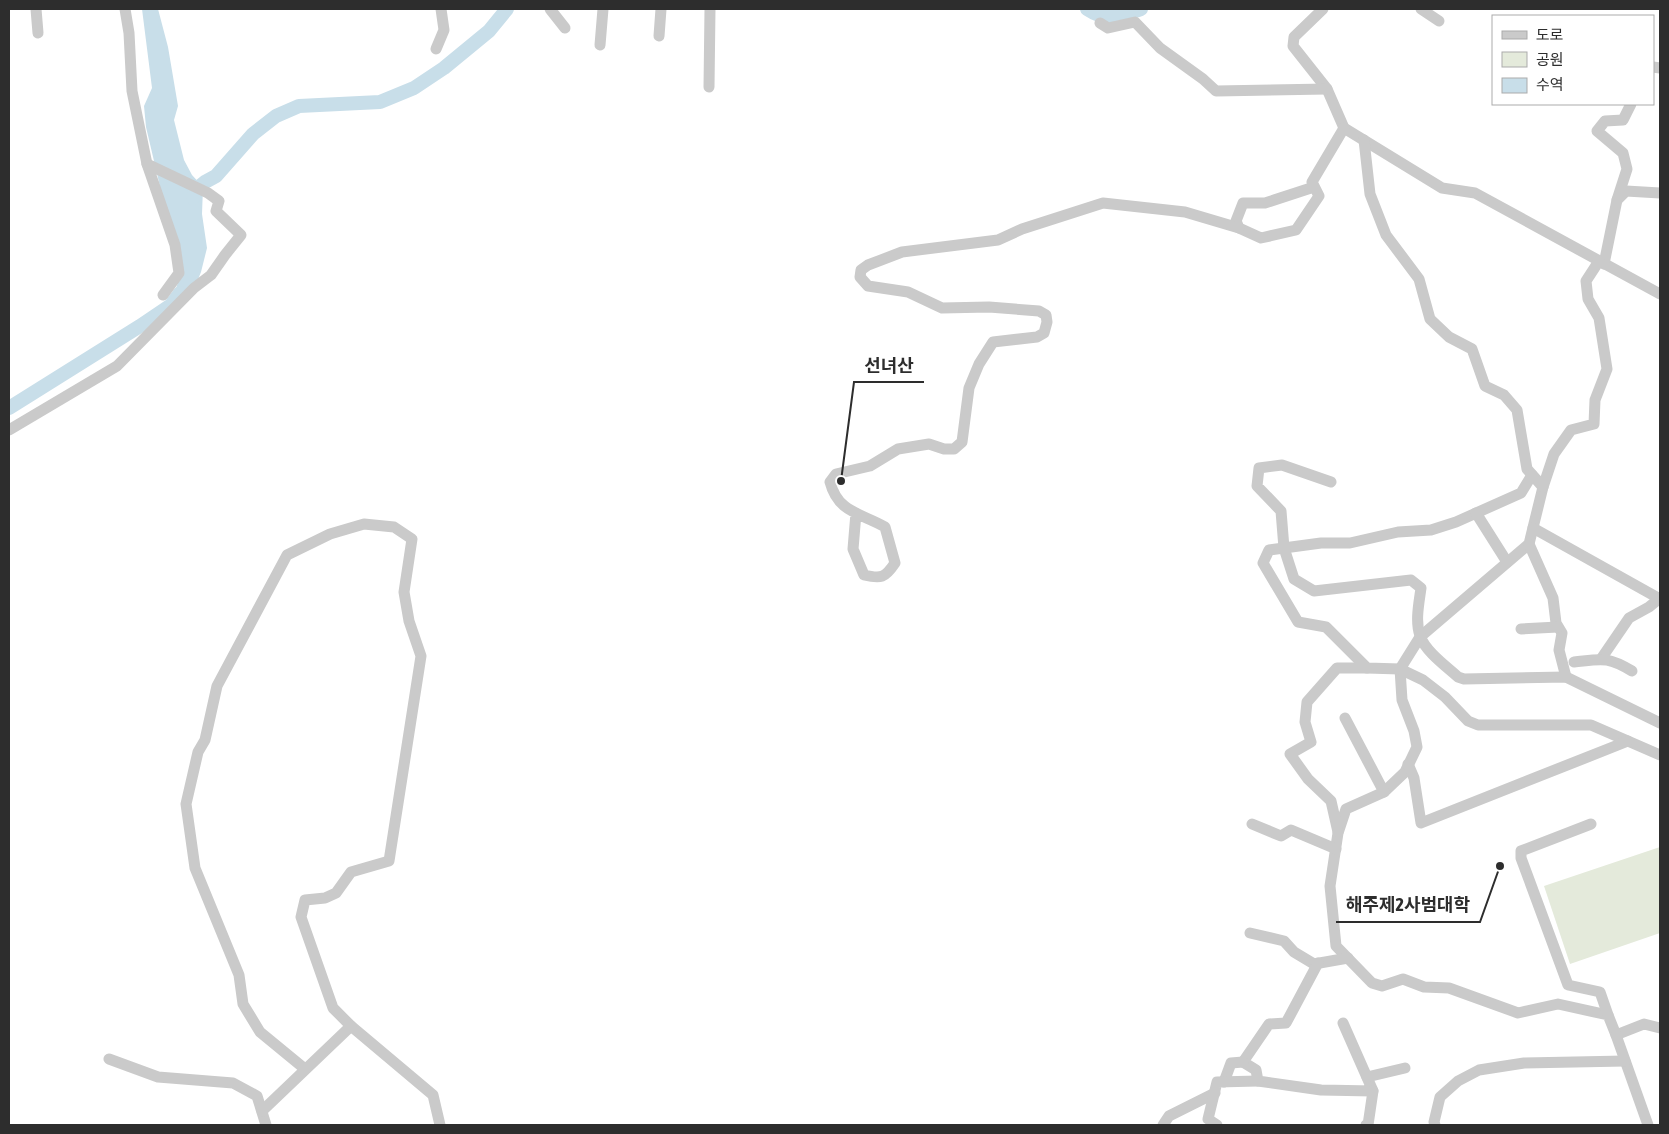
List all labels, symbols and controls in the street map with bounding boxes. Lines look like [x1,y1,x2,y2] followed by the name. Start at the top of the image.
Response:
[1492,15,1654,105] legend
[1536,26,1564,43] text: 도로
[1536,51,1564,68] text: 공원
[1536,76,1564,93] text: 수역
[854,349,924,382] callout: 선녀산
[864,355,914,376] text: 선녀산
[1336,889,1480,922] callout: 해주제2사범대학
[1346,894,1471,915] text: 해주제2사범대학

